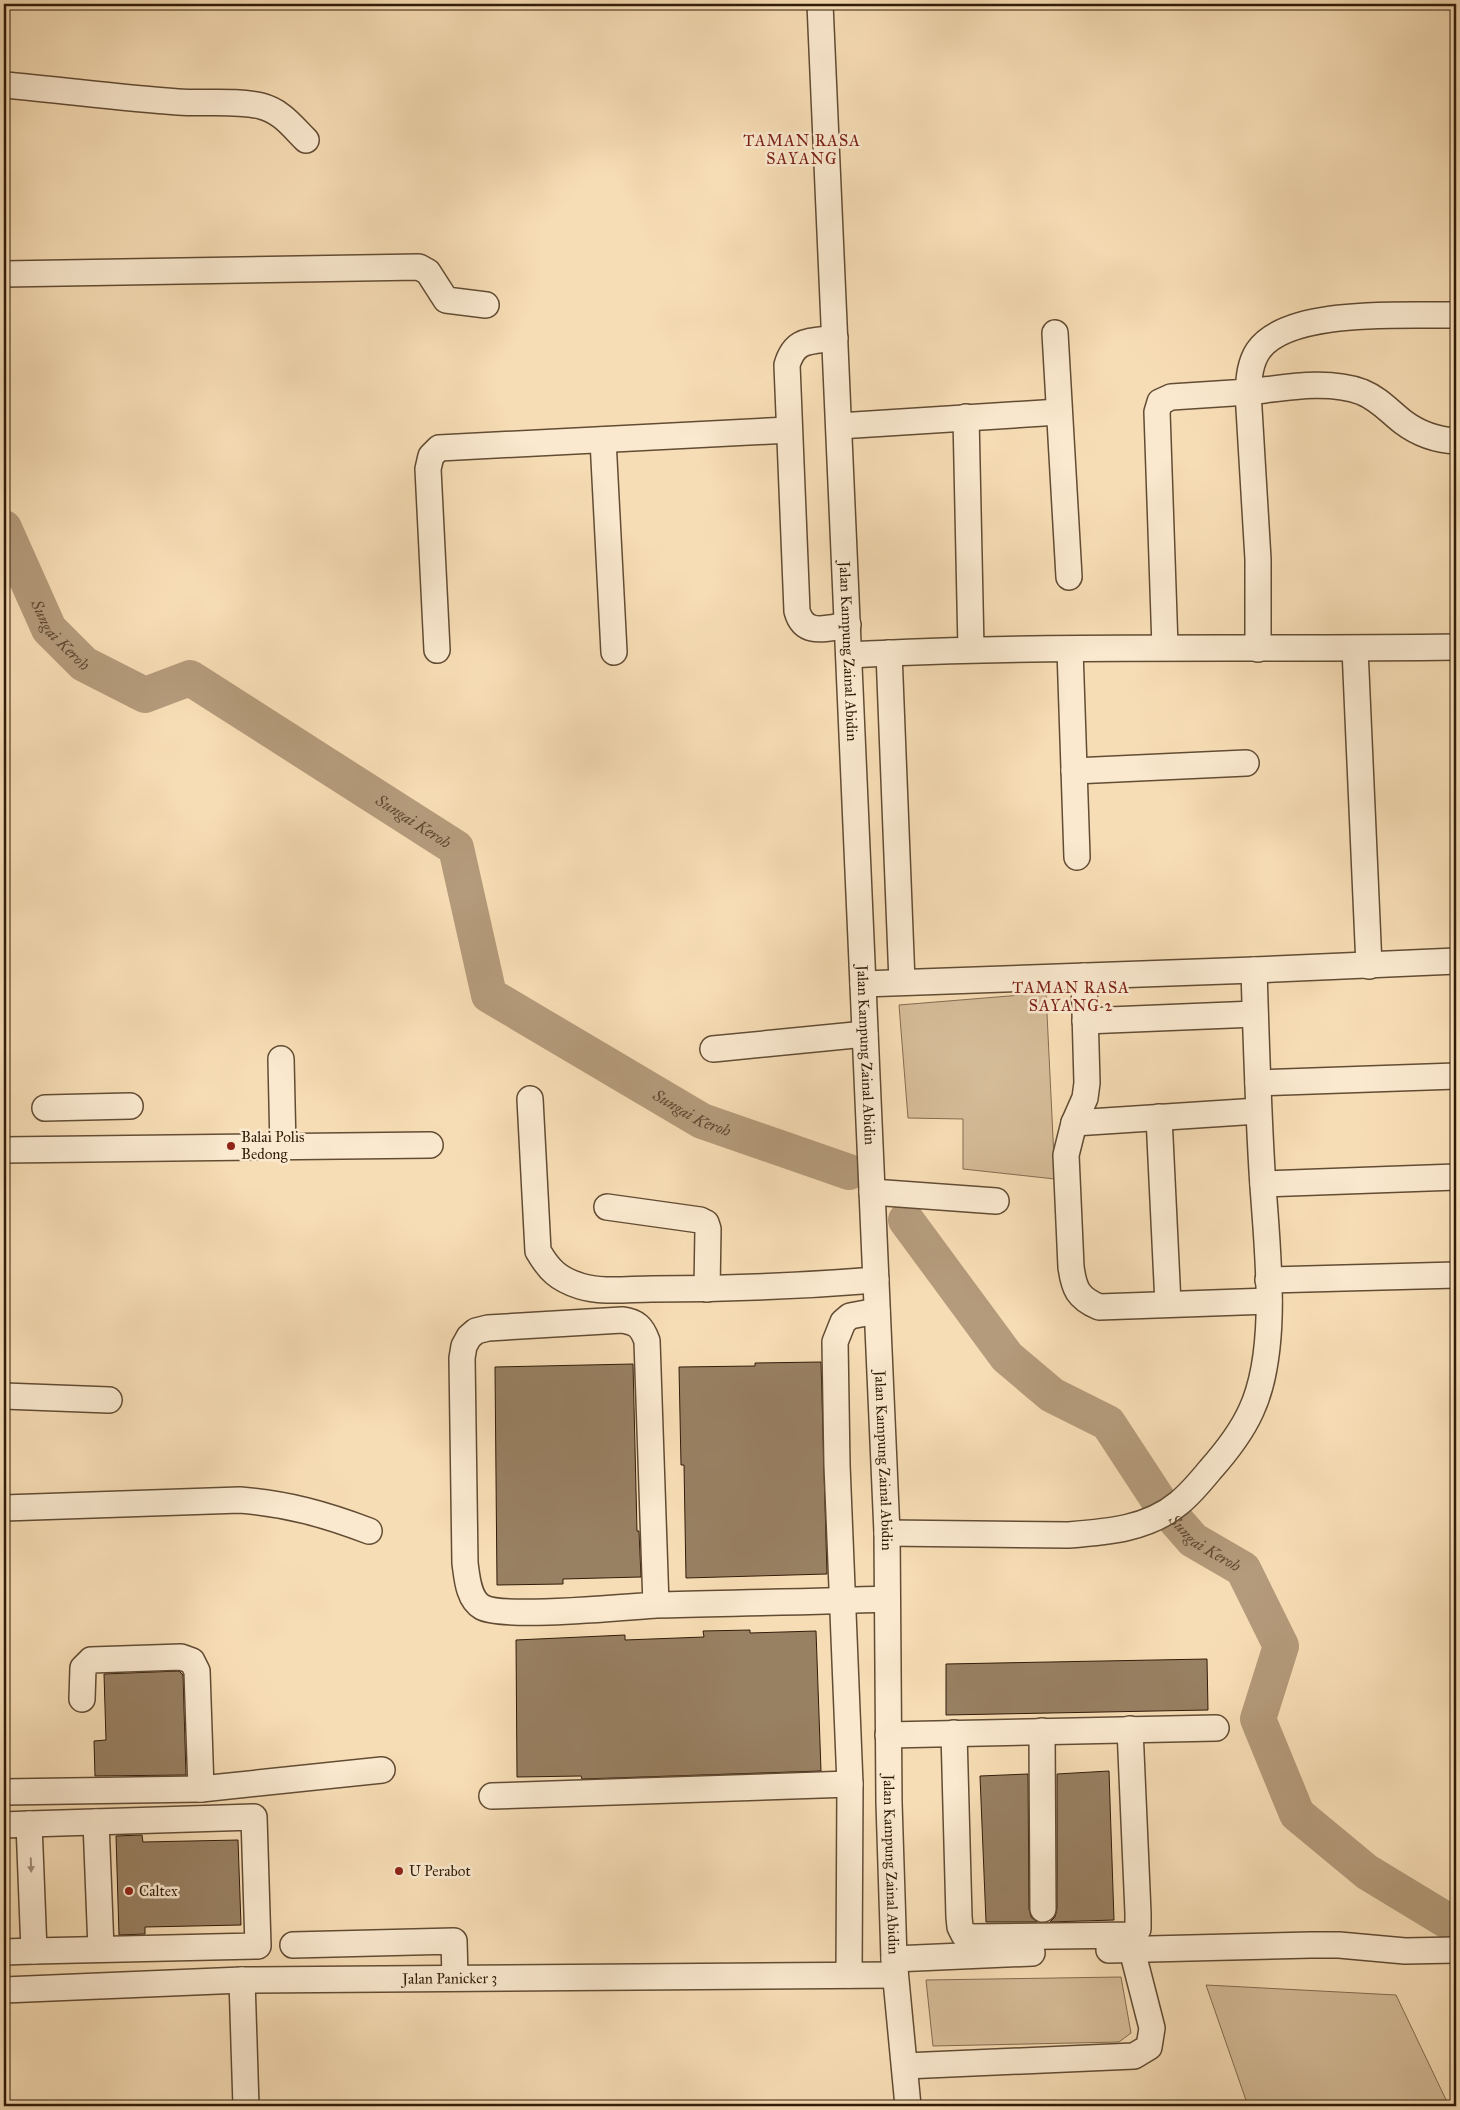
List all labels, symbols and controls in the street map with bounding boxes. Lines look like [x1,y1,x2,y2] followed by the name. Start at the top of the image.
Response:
[743,131,861,168] district label: TAMAN RASA SAYANG
[834,559,861,742] street label: Jalan Kampung Zainal Abidin
[27,596,92,675] water label: Sungai Keroh
[372,790,454,852] water label: Sungai Keroh
[852,963,879,1145] street label: Jalan Kampung Zainal Abidin
[1012,978,1130,1015] district label: TAMAN RASA SAYANG 2
[649,1085,734,1140] water label: Sungai Keroh
[241,1128,305,1163] place label: Balai Polis Bedong
[225,1140,237,1152] marker: Balai Polis Bedong
[870,1368,896,1551] street label: Jalan Kampung Zainal Abidin
[1164,1510,1244,1576] water label: Sungai Keroh
[879,1772,903,1955] street label: Jalan Kampung Zainal Abidin
[27,1857,35,1873] one-way arrow
[409,1862,471,1880] place label: U Perabot
[393,1865,405,1877] marker: U Perabot
[139,1882,178,1900] place label: Caltex
[123,1885,135,1897] marker: Caltex
[400,1969,497,1989] street label: Jalan Panicker 3

